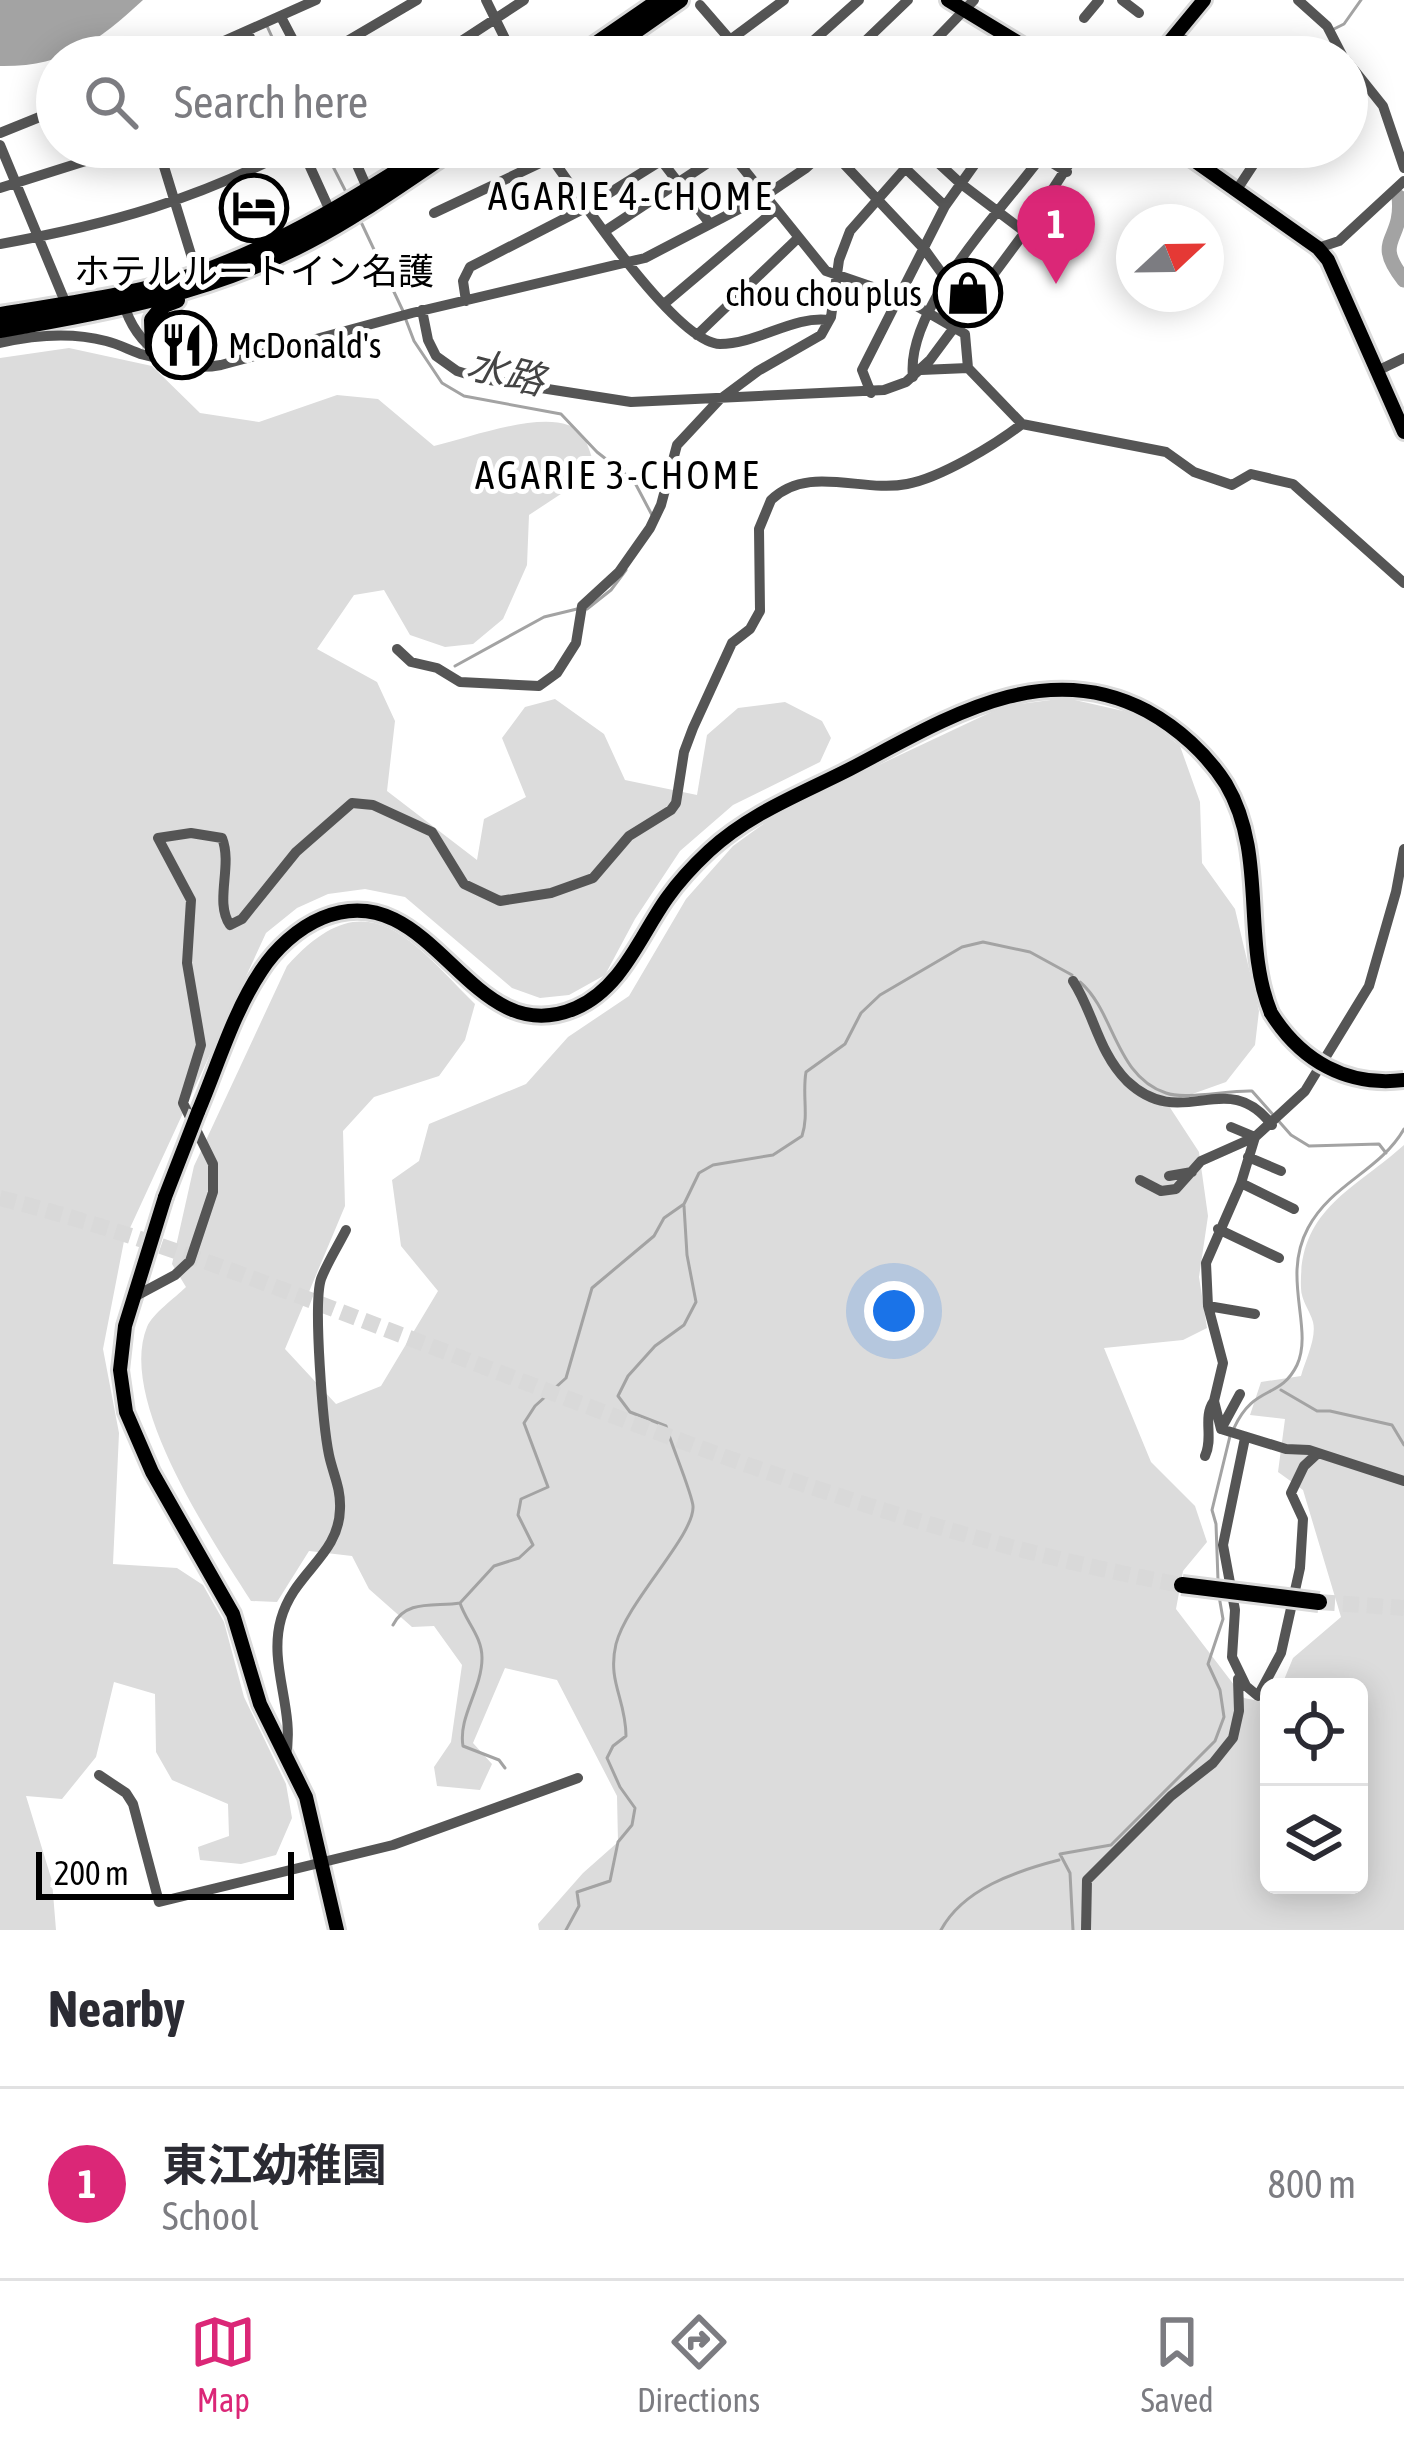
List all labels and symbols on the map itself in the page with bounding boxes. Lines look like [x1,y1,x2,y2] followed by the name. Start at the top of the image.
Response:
[219,173,289,243] hotel icon: ホテルルートイン名護
[488,174,774,218] district label: AGARIE 4-CHOME
[1017,185,1095,284] pin: 1
[1116,204,1224,312] north arrow
[74,250,434,292] place label: ホテルルートイン名護
[933,258,1003,328] shop icon: chou chou plus
[725,272,922,314] place label: chou chou plus
[147,310,217,380] restaurant icon: McDonald's
[228,324,382,366] place label: McDonald's
[463,341,552,404] water label: 水路
[475,453,761,497] district label: AGARIE 3-CHOME
[864,1281,924,1341] your location
[36,1846,294,1899] scale bar

